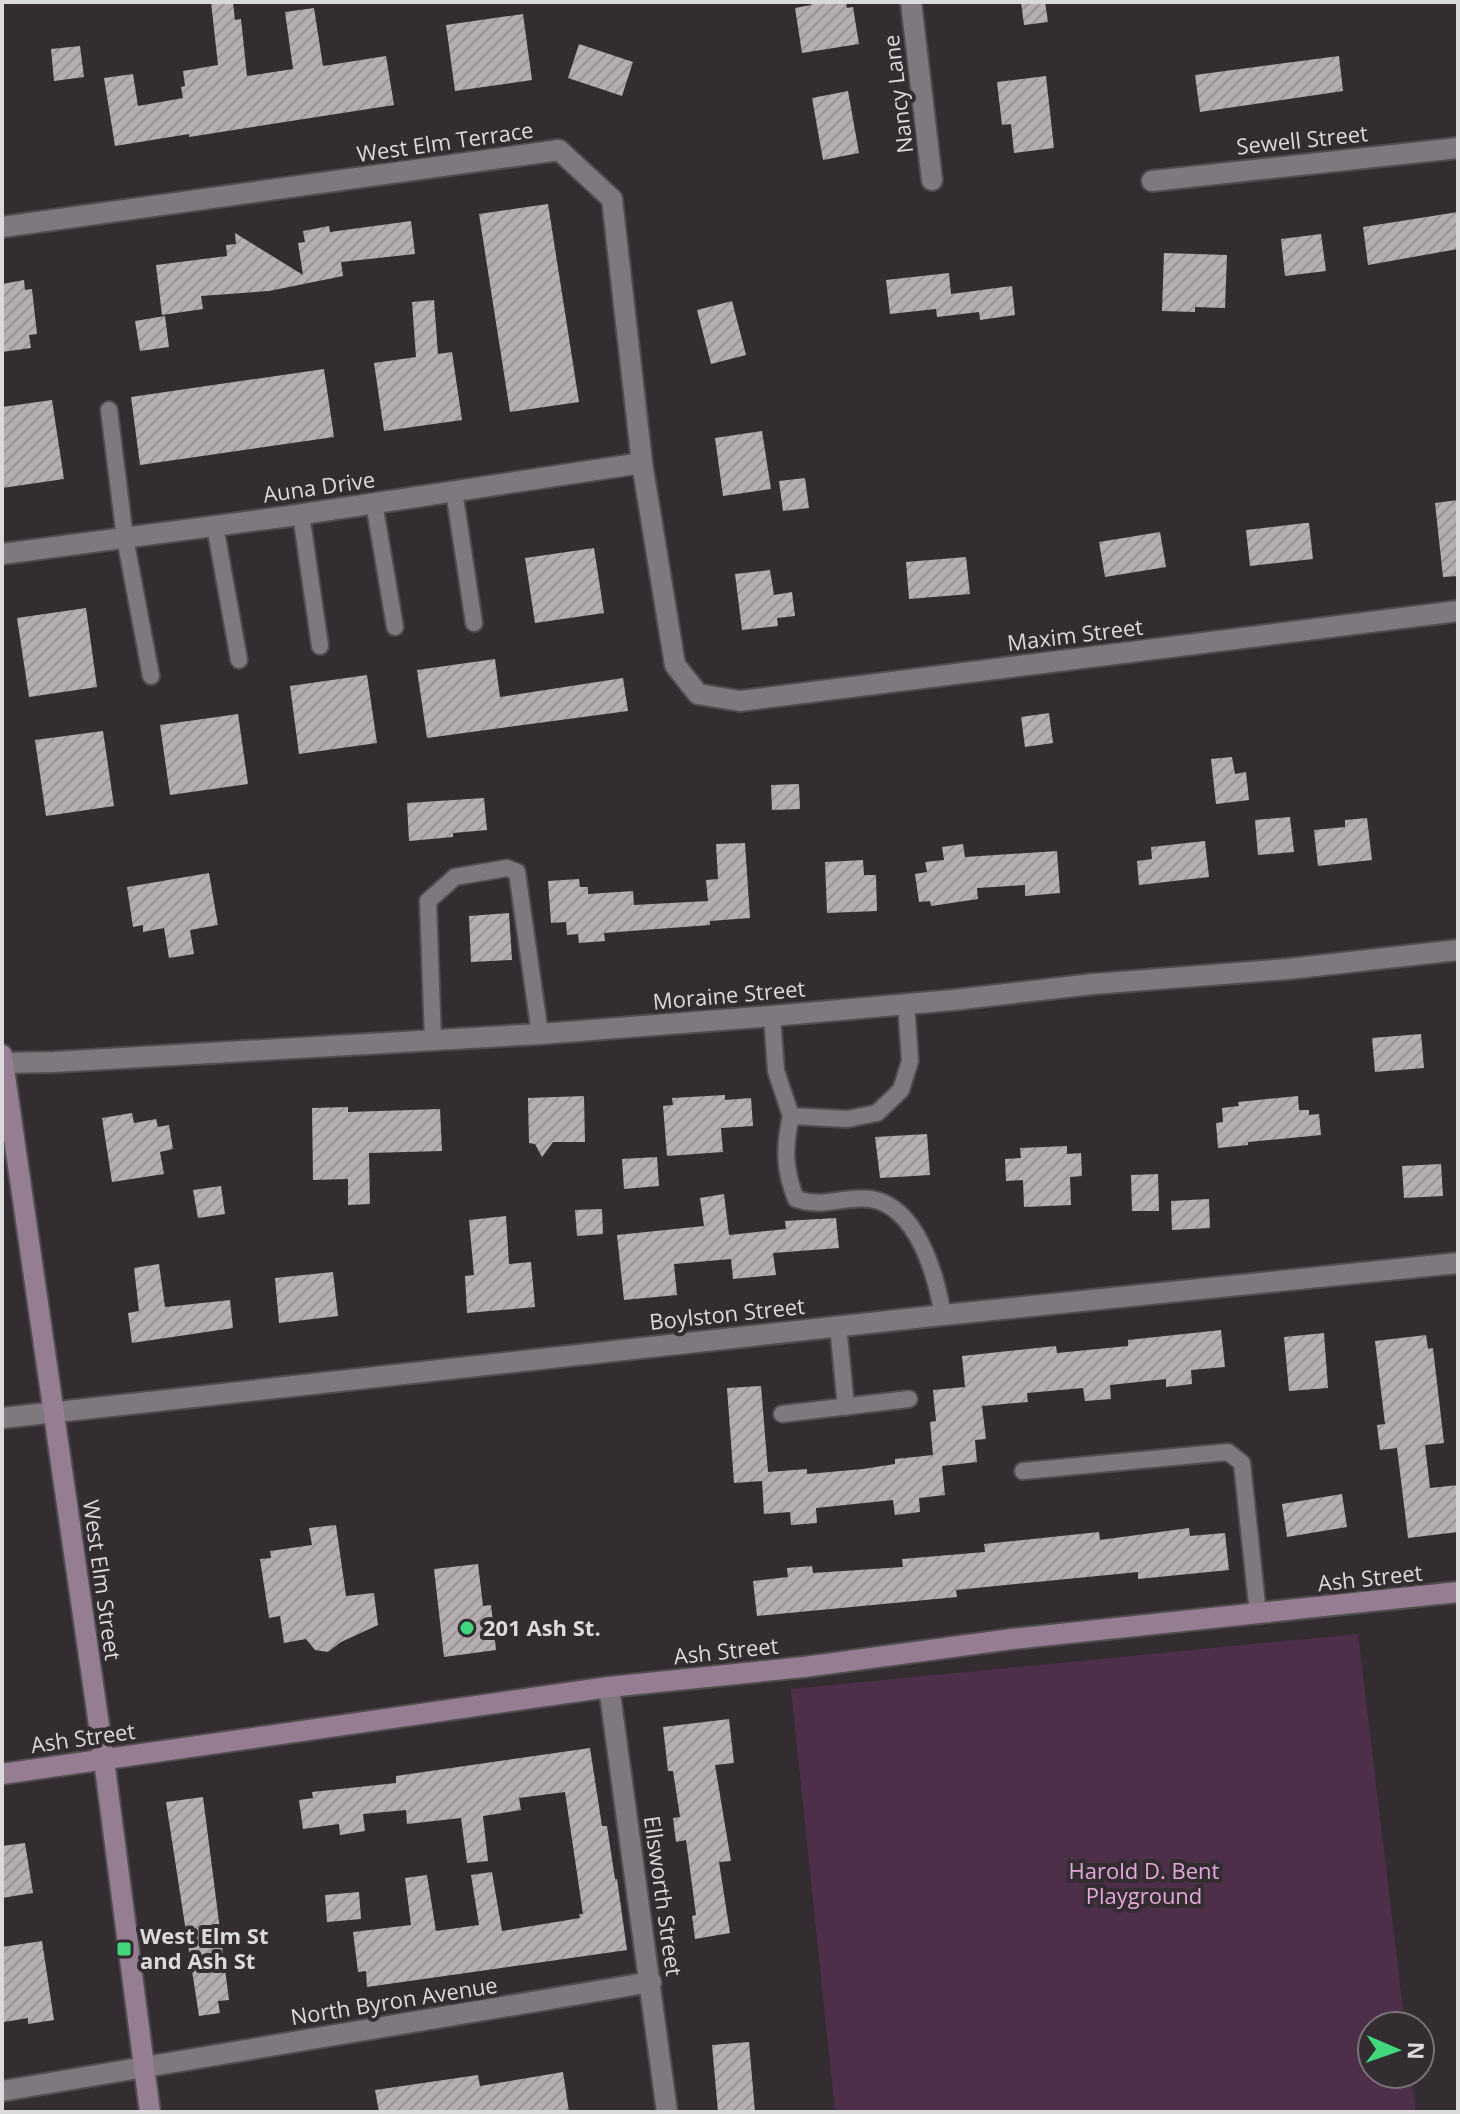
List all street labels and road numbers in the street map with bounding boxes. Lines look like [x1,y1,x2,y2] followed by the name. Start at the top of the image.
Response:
[875,33,919,155] street label: Nancy Lane
[355,114,535,168] street label: West Elm Terrace
[1235,117,1369,161] street label: Sewell Street
[261,463,377,509] street label: Auna Drive
[1005,611,1145,657] street label: Maxim Street
[651,972,806,1016] street label: Moraine Street
[648,1290,806,1336] street label: Boylston Street
[77,1498,129,1662] street label: West Elm Street
[1316,1557,1424,1597] street label: Ash Street
[672,1630,780,1670] street label: Ash Street
[29,1715,137,1759] street label: Ash Street
[638,1814,690,1978] street label: Ellsworth Street
[288,1969,499,2031] street label: North Byron Avenue

